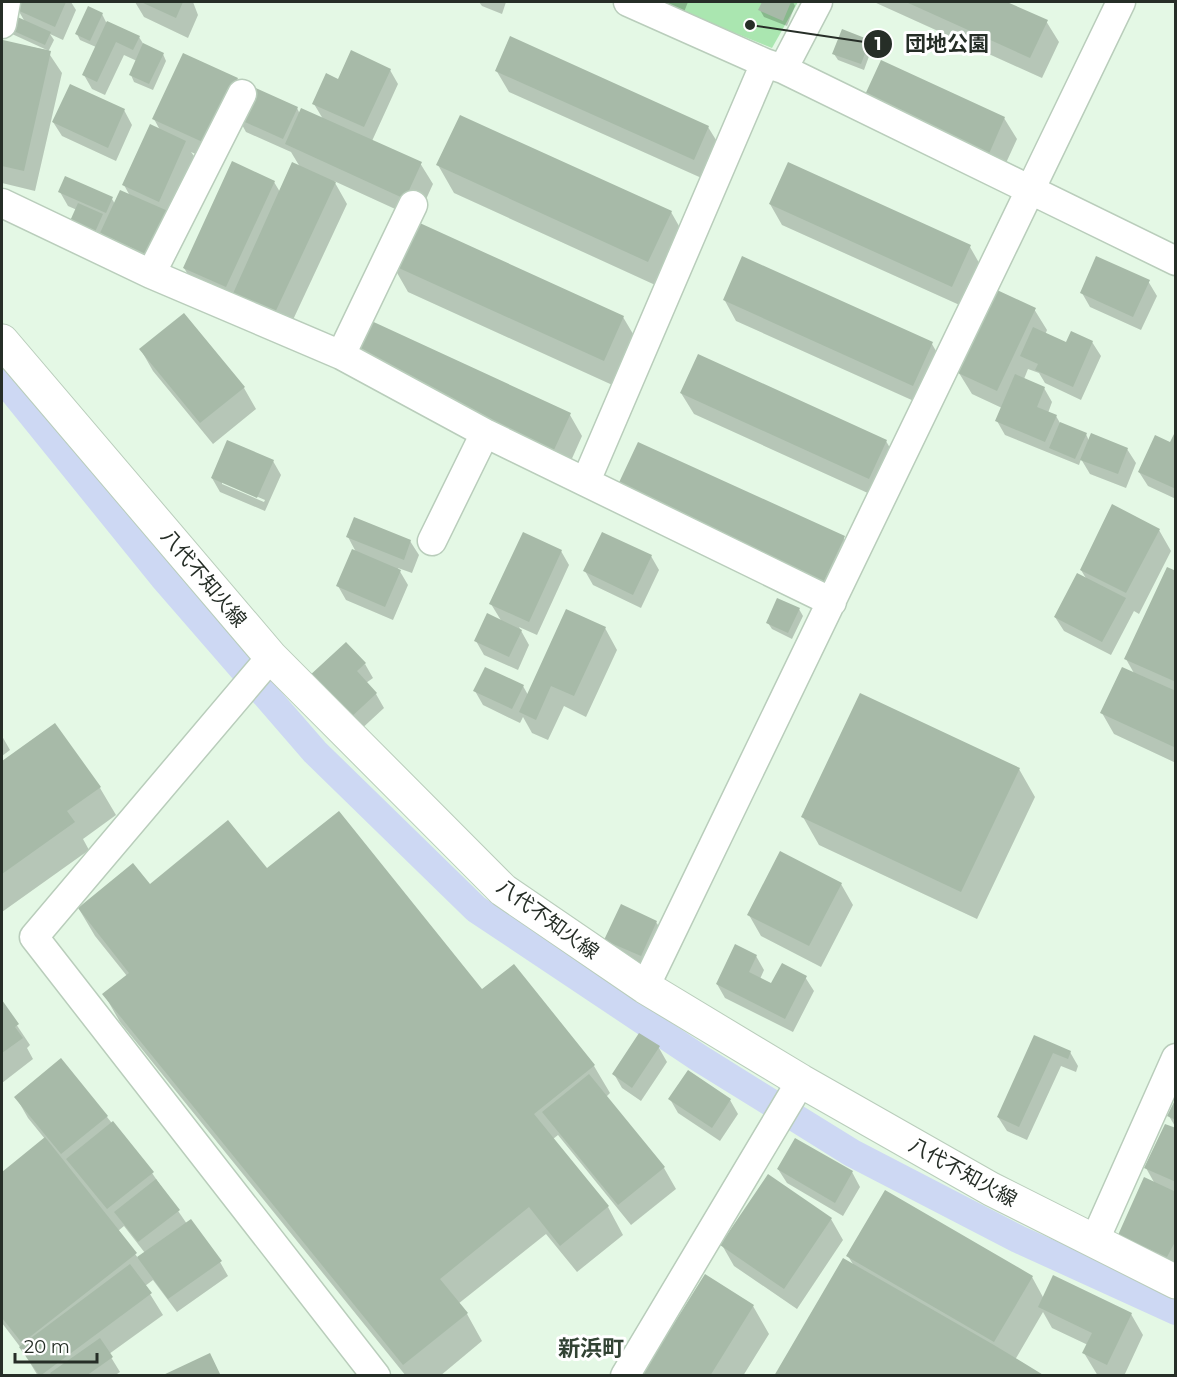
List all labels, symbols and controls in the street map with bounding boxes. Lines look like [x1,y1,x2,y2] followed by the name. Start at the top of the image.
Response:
[863,25,1001,64] callout: 団地公園
[905,31,989,56] text: 団地公園
[874,33,882,55] text: 1
[156,524,252,632] street label: 八代不知火線
[492,874,604,964] street label: 八代不知火線
[905,1132,1021,1212] street label: 八代不知火線
[15,1326,98,1364] scale bar
[558,1335,624,1362] district label: 新浜町
[24,1336,70,1358] text: 20 m

